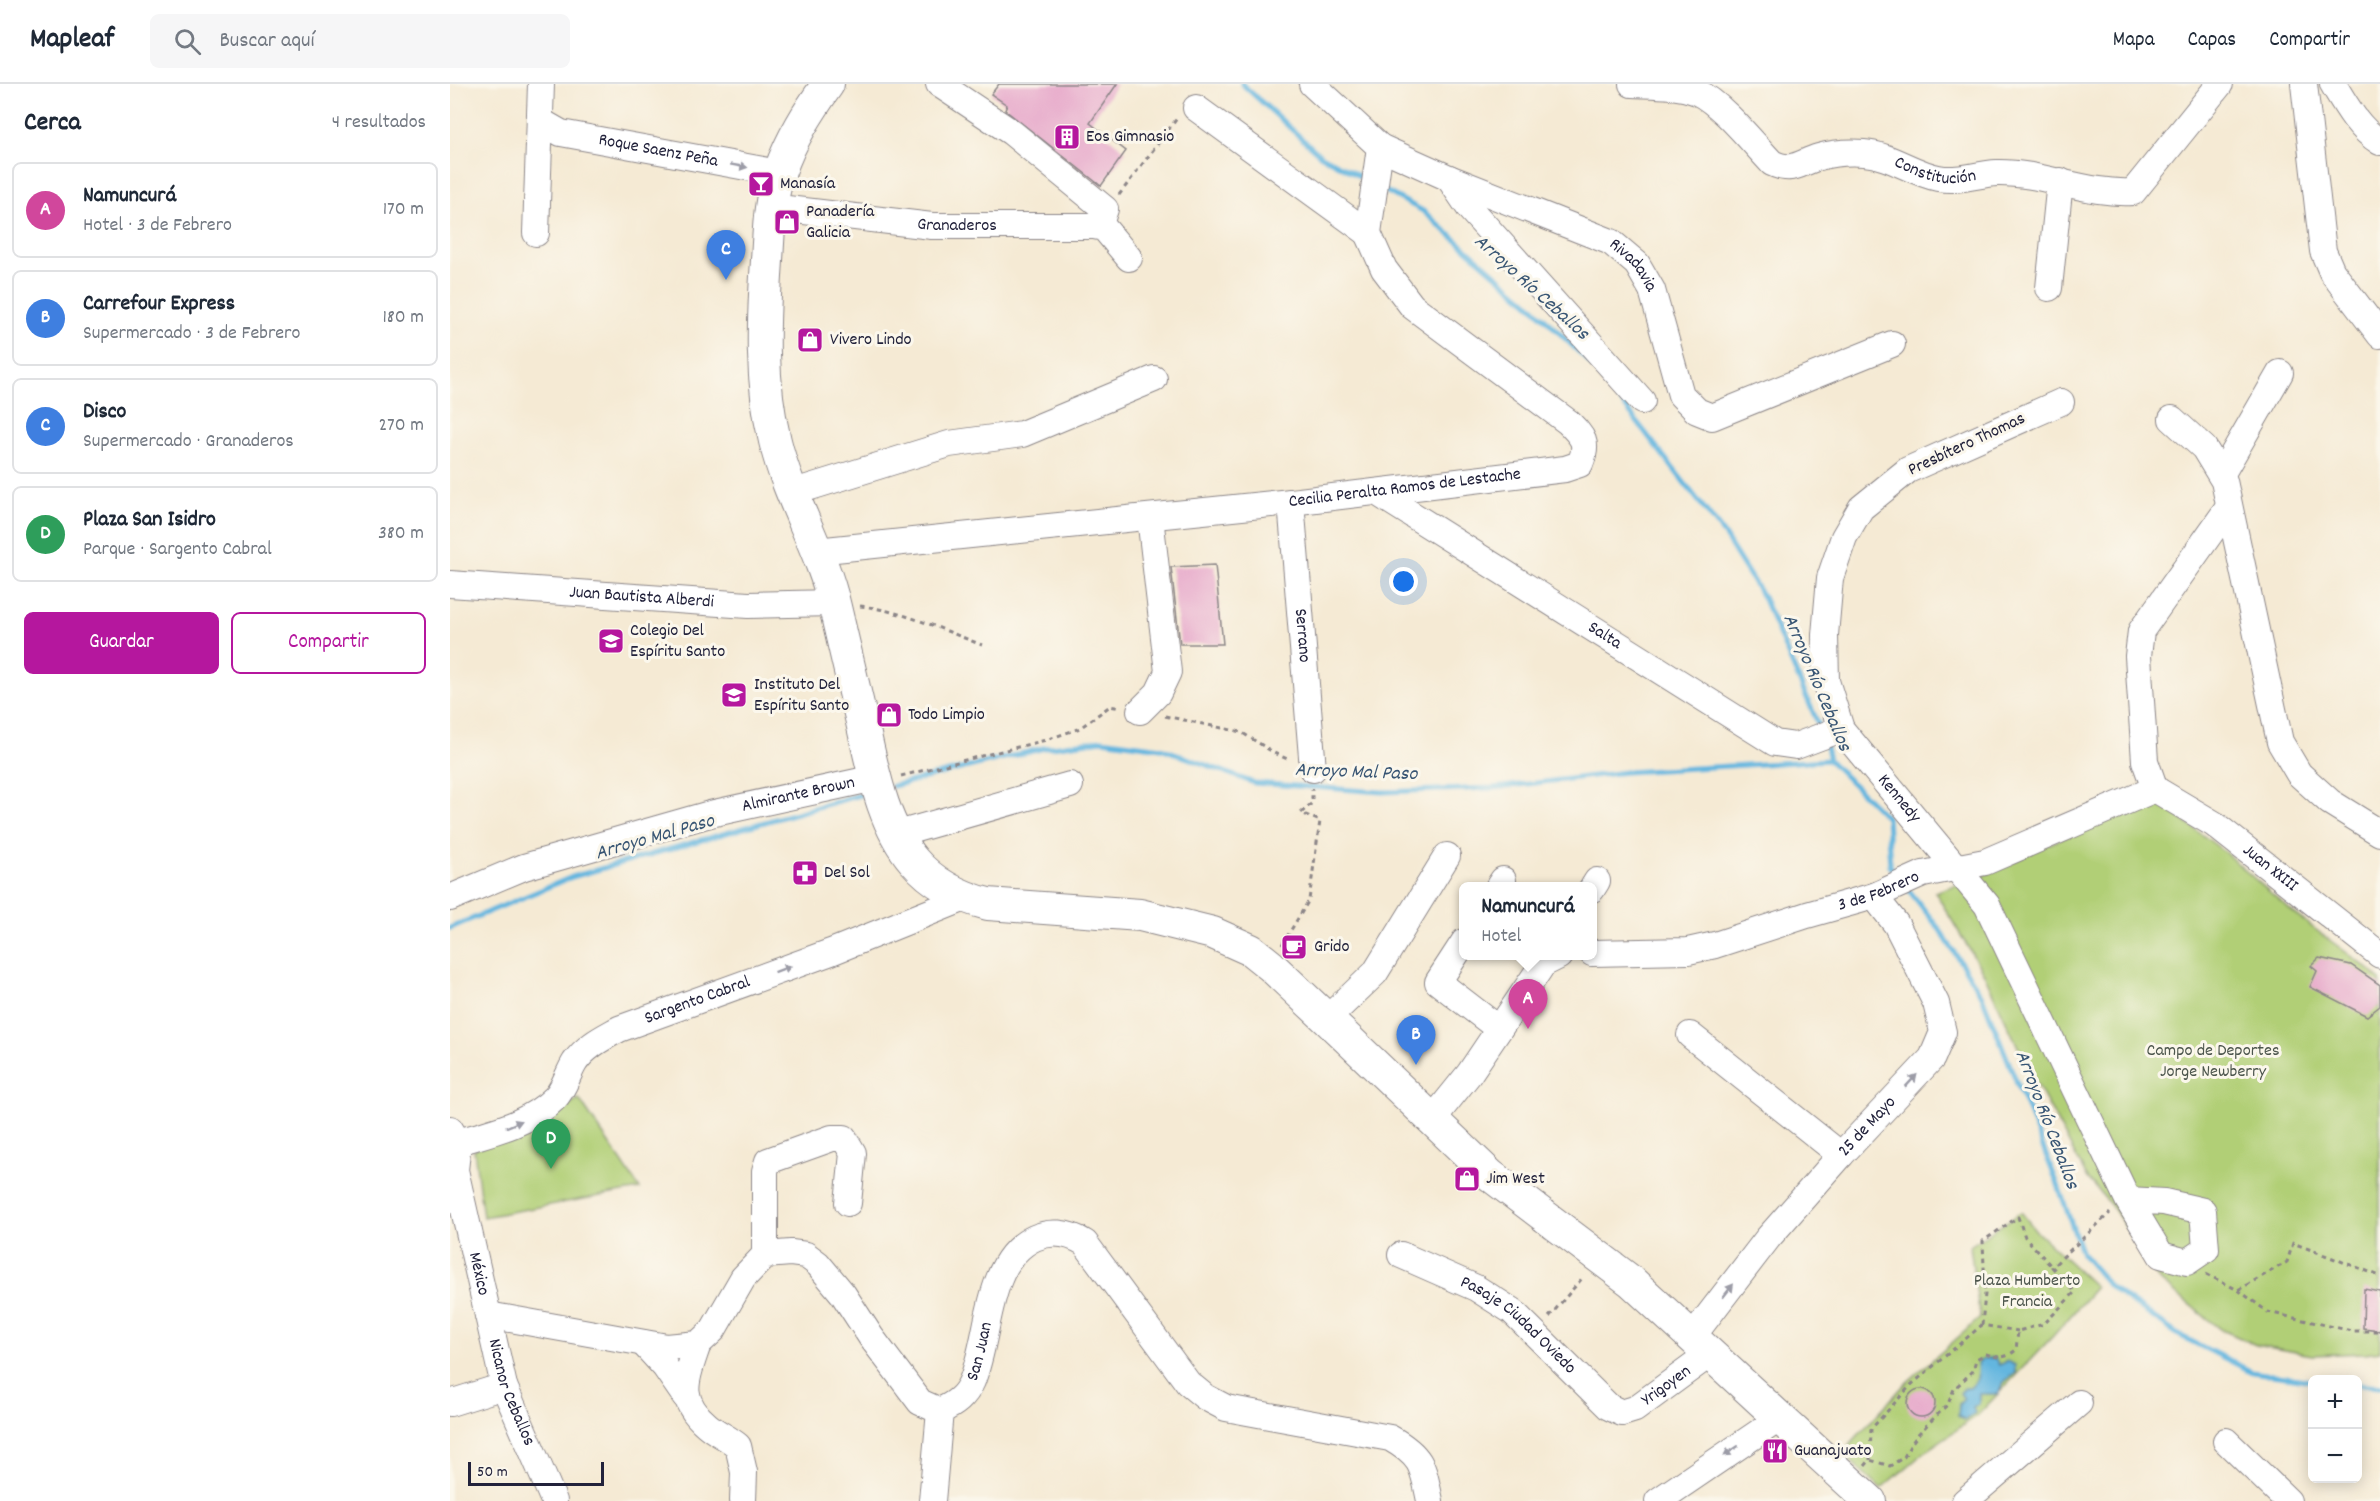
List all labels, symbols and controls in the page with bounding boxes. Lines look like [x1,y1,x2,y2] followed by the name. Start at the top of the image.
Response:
[150,14,570,68] search box
[30,21,114,61] text: Mapleaf
[171,25,204,58] icon: search
[219,26,315,57] text: Buscar aquí
[2113,26,2155,56] text: Mapa
[2188,26,2236,56] text: Capas
[2269,26,2350,56] text: Compartir
[24,105,81,142] text: Cerca
[332,109,426,137] text: 4 resultados
[1052,122,1082,152] building icon: Eos Gimnasio
[1086,125,1174,150] place label: Eos Gimnasio
[596,128,721,174] street label: Roque Saenz Peña
[1890,150,1978,192] street label: Constitución
[729,162,748,171] one-way arrow
[746,169,776,199] bar icon: Manasía
[780,172,836,197] place label: Manasía
[83,181,176,212] text: Namuncurá
[40,196,51,224] text: A
[383,196,424,224] text: 170 m
[806,200,875,246] place label: Panadería Galicia
[772,207,802,237] shop icon: Panadería Galicia
[83,212,232,240] text: Hotel · 3 de Febrero
[916,212,997,239] street label: Granaderos
[1467,229,1595,348] water label: Arroyo Río Ceballos
[706,230,746,280] pin: C
[1603,233,1663,297] street label: Rivadavia
[83,289,235,320] text: Carrefour Express
[41,304,50,332] text: B
[382,304,424,332] text: 180 m
[83,320,300,348] text: Supermercado · 3 de Febrero
[795,325,825,355] shop icon: Vivero Lindo
[830,328,912,353] place label: Vivero Lindo
[83,397,126,428] text: Disco
[1904,407,2030,483] street label: Presbítero Thomas
[41,412,50,440] text: C
[378,412,424,440] text: 270 m
[83,428,294,456] text: Supermercado · Granaderos
[1287,462,1522,515] street label: Cecilia Peralta Ramos de Lestache
[83,505,216,536] text: Plaza San Isidro
[40,520,51,548] text: D
[378,520,424,548] text: 380 m
[83,536,272,564] text: Parque · Sargento Cabral
[1389,567,1418,596] your location
[568,580,715,615] street label: Juan Bautista Alberdi
[1287,608,1317,664] street label: Serrano
[1774,610,1858,757] water label: Arroyo Río Ceballos
[24,612,219,674] button: Guardar
[231,612,426,674] button: Compartir
[1583,616,1627,656] street label: Salta
[630,619,725,665] place label: Colegio Del Espíritu Santo
[596,626,626,656] school or university icon: Colegio Del Espíritu Santo
[754,673,849,719] place label: Instituto Del Espíritu Santo
[719,680,749,710] school or university icon: Instituto Del Espíritu Santo
[874,700,904,730] shop icon: Todo Limpio
[908,703,985,728] place label: Todo Limpio
[1294,757,1419,789] water label: Arroyo Mal Paso
[1871,769,1927,829] street label: Kennedy
[739,770,857,819] street label: Almirante Brown
[592,807,719,868] water label: Arroyo Mal Paso
[2237,838,2304,898] street label: Juan XXIII
[790,858,820,888] pharmacy icon: Del Sol
[824,861,871,886] place label: Del Sol
[1835,865,1924,918] street label: 3 de Febrero
[1459,882,1597,960] popup
[1481,892,1575,923] text: Namuncurá
[1481,923,1521,951] text: Hotel
[1279,932,1309,962] cafe icon: Grido
[1314,935,1350,960] place label: Grido
[774,964,792,973] one-way arrow
[641,970,754,1031] street label: Sargento Cabral
[1508,980,1548,1029] pin: A
[1396,1016,1436,1065] pin: B
[2147,1039,2279,1085] park label: Campo de Deportes Jorge Newberry
[2007,1047,2086,1194] water label: Arroyo Río Ceballos
[1904,1073,1918,1088] one-way arrow
[1833,1091,1902,1163] street label: 25 de Mayo
[505,1119,523,1129] one-way arrow
[532,1120,570,1169] pin: D
[1452,1164,1482,1194] shop icon: Jim West
[1486,1167,1545,1192] place label: Jim West
[462,1250,496,1298] street label: México
[1974,1269,2080,1315] park label: Plaza Humberto Francia
[1456,1270,1582,1380] street label: Pasaje Ciudad Oviedo
[1721,1283,1733,1298] one-way arrow
[961,1320,999,1385] street label: San Juan
[481,1336,541,1450] street label: Nicanor Ceballos
[1636,1359,1696,1413] street label: Yrigoyen
[2308,1375,2362,1483] map controls
[2308,1375,2362,1429] button: +
[2308,1429,2362,1483] button: −
[1760,1436,1790,1466] restaurant icon: Guanajuato
[1794,1439,1872,1464] place label: Guanajuato
[1724,1445,1740,1457] one-way arrow
[468,1459,604,1486] scale bar
[477,1461,508,1484] text: 50 m

